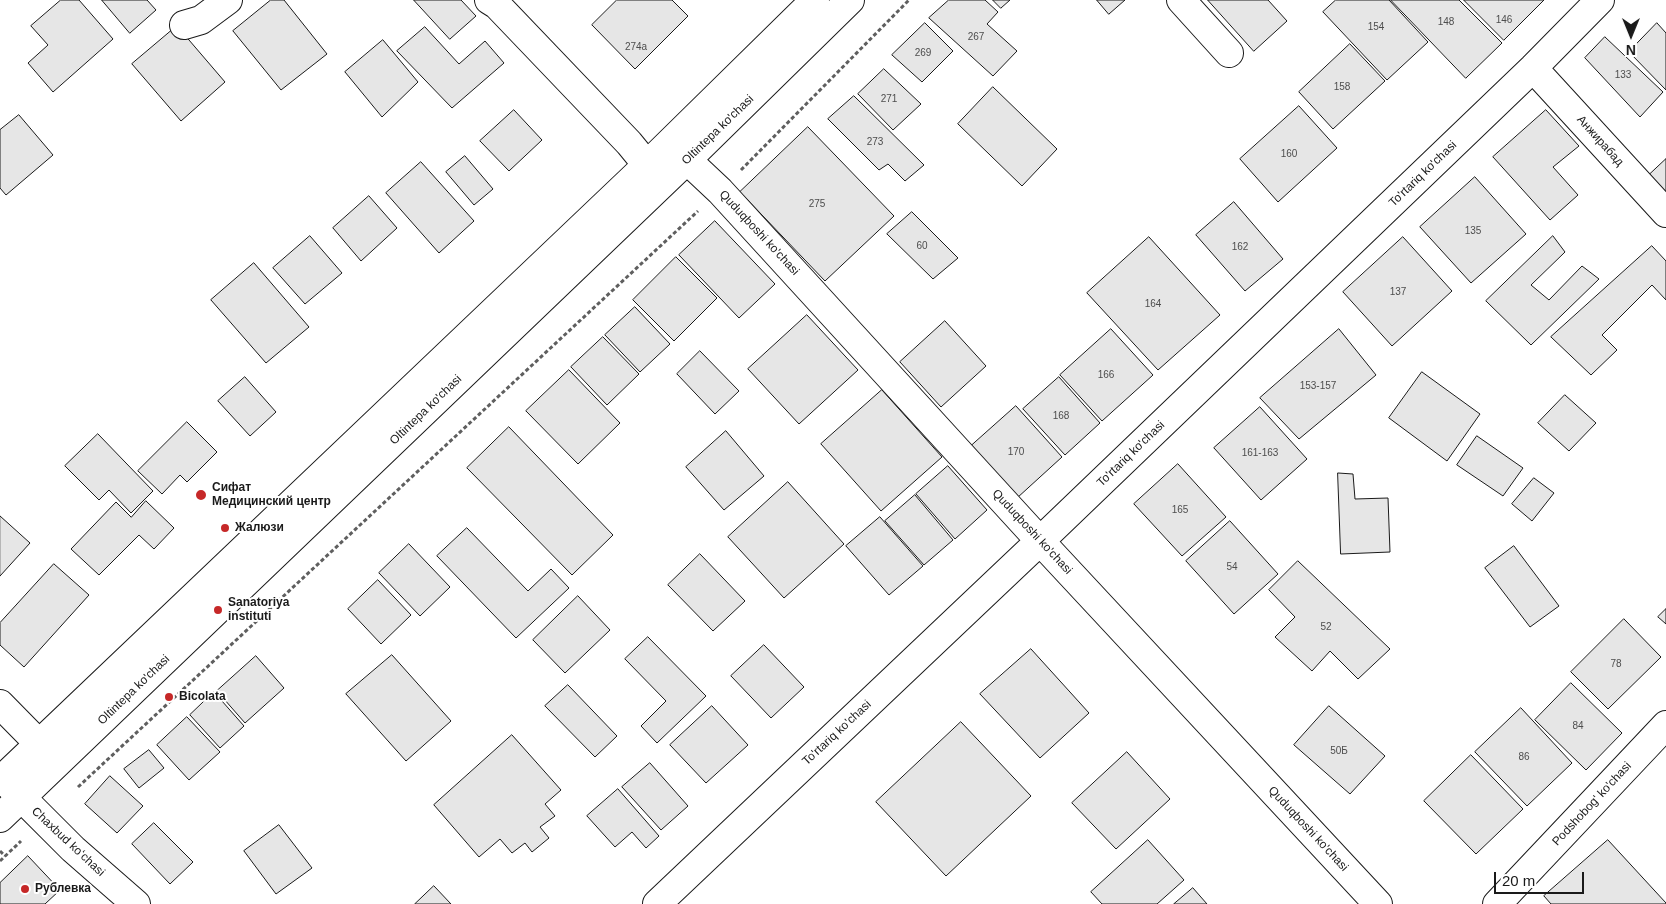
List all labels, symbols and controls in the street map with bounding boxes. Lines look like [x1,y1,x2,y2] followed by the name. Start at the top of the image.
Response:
[1606,10,1656,60] north arrow
[1496,14,1512,26] house number: 146
[1438,16,1454,28] house number: 148
[1368,21,1384,33] house number: 154
[968,31,984,43] house number: 267
[625,41,647,53] house number: 274a
[1626,42,1636,58] text: N
[915,47,931,59] house number: 269
[1615,69,1631,81] house number: 133
[1334,81,1350,93] house number: 158
[679,92,757,168] street label: Oltintepa ko'chasi
[881,93,897,105] house number: 271
[1574,113,1626,169] street label: Анжирабад
[867,136,883,148] house number: 273
[1386,138,1460,210] street label: To'rtariq ko'chasi
[1281,148,1297,160] house number: 160
[716,187,802,279] street label: Quduqboshi ko'chasi
[809,198,825,210] house number: 275
[1465,225,1481,237] house number: 135
[916,240,928,252] house number: 60
[1232,241,1248,253] house number: 162
[1390,286,1406,298] house number: 137
[1145,298,1161,310] house number: 164
[1098,369,1114,381] house number: 166
[387,372,465,448] street label: Oltintepa ko'chasi
[1300,380,1336,392] house number: 153-157
[1053,410,1069,422] house number: 168
[1094,418,1168,490] street label: To'rtariq ko'chasi
[1008,446,1024,458] house number: 170
[1242,447,1278,459] house number: 161-163
[212,481,331,509] place label: Сифат Медицинский центр
[989,486,1075,578] street label: Quduqboshi ko'chasi
[194,488,208,502] marker: Сифат Медицинский центр
[1172,504,1188,516] house number: 165
[235,521,284,535] place label: Жалюзи
[219,522,231,534] marker: Жалюзи
[1226,561,1238,573] house number: 54
[228,596,289,624] place label: Sanatoriya instituti
[212,604,224,616] marker: Sanatoriya instituti
[1320,621,1332,633] house number: 52
[95,652,173,728] street label: Oltintepa ko'chasi
[1610,658,1622,670] house number: 78
[179,690,226,704] place label: Bicolata
[163,691,175,703] marker: Bicolata
[800,698,874,768] street label: To'rtariq ko'chasi
[1572,720,1584,732] house number: 84
[1330,745,1348,757] house number: 50Б
[1518,751,1530,763] house number: 86
[1549,759,1635,849] street label: Podshobog' ko'chasi
[1265,783,1351,875] street label: Quduqboshi ko'chasi
[28,804,108,880] street label: Chaxbud koʻchasi
[1496,862,1586,894] scale bar
[1502,872,1535,889] text: 20 m
[35,882,91,896] place label: Рублевка
[19,883,31,895] marker: Рублевка

